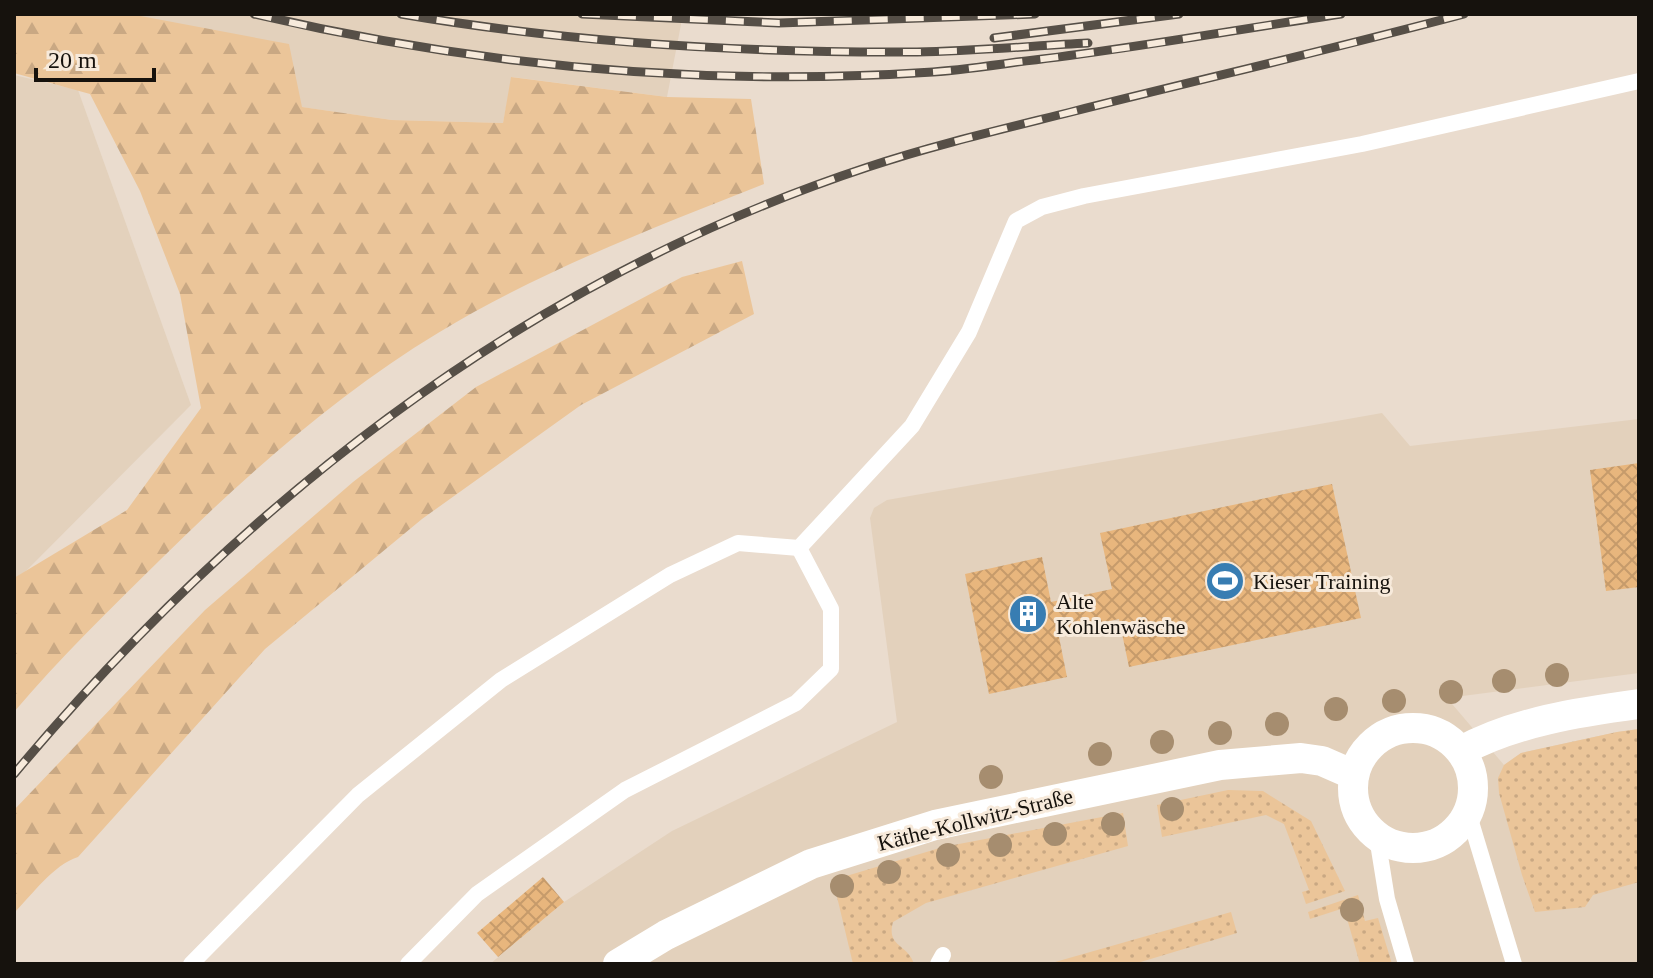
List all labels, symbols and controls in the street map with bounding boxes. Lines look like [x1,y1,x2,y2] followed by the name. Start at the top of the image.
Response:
[36,32,154,82] scale bar
[48,47,97,73] text: 20 m
[1204,560,1246,602] sports icon: Kieser Training
[1253,569,1391,594] place label: Kieser Training
[1056,589,1186,639] place label: Alte Kohlenwäsche
[1007,593,1049,635] building icon: Alte Kohlenwäsche
[875,783,1075,856] street label: Käthe-Kollwitz-Straße

